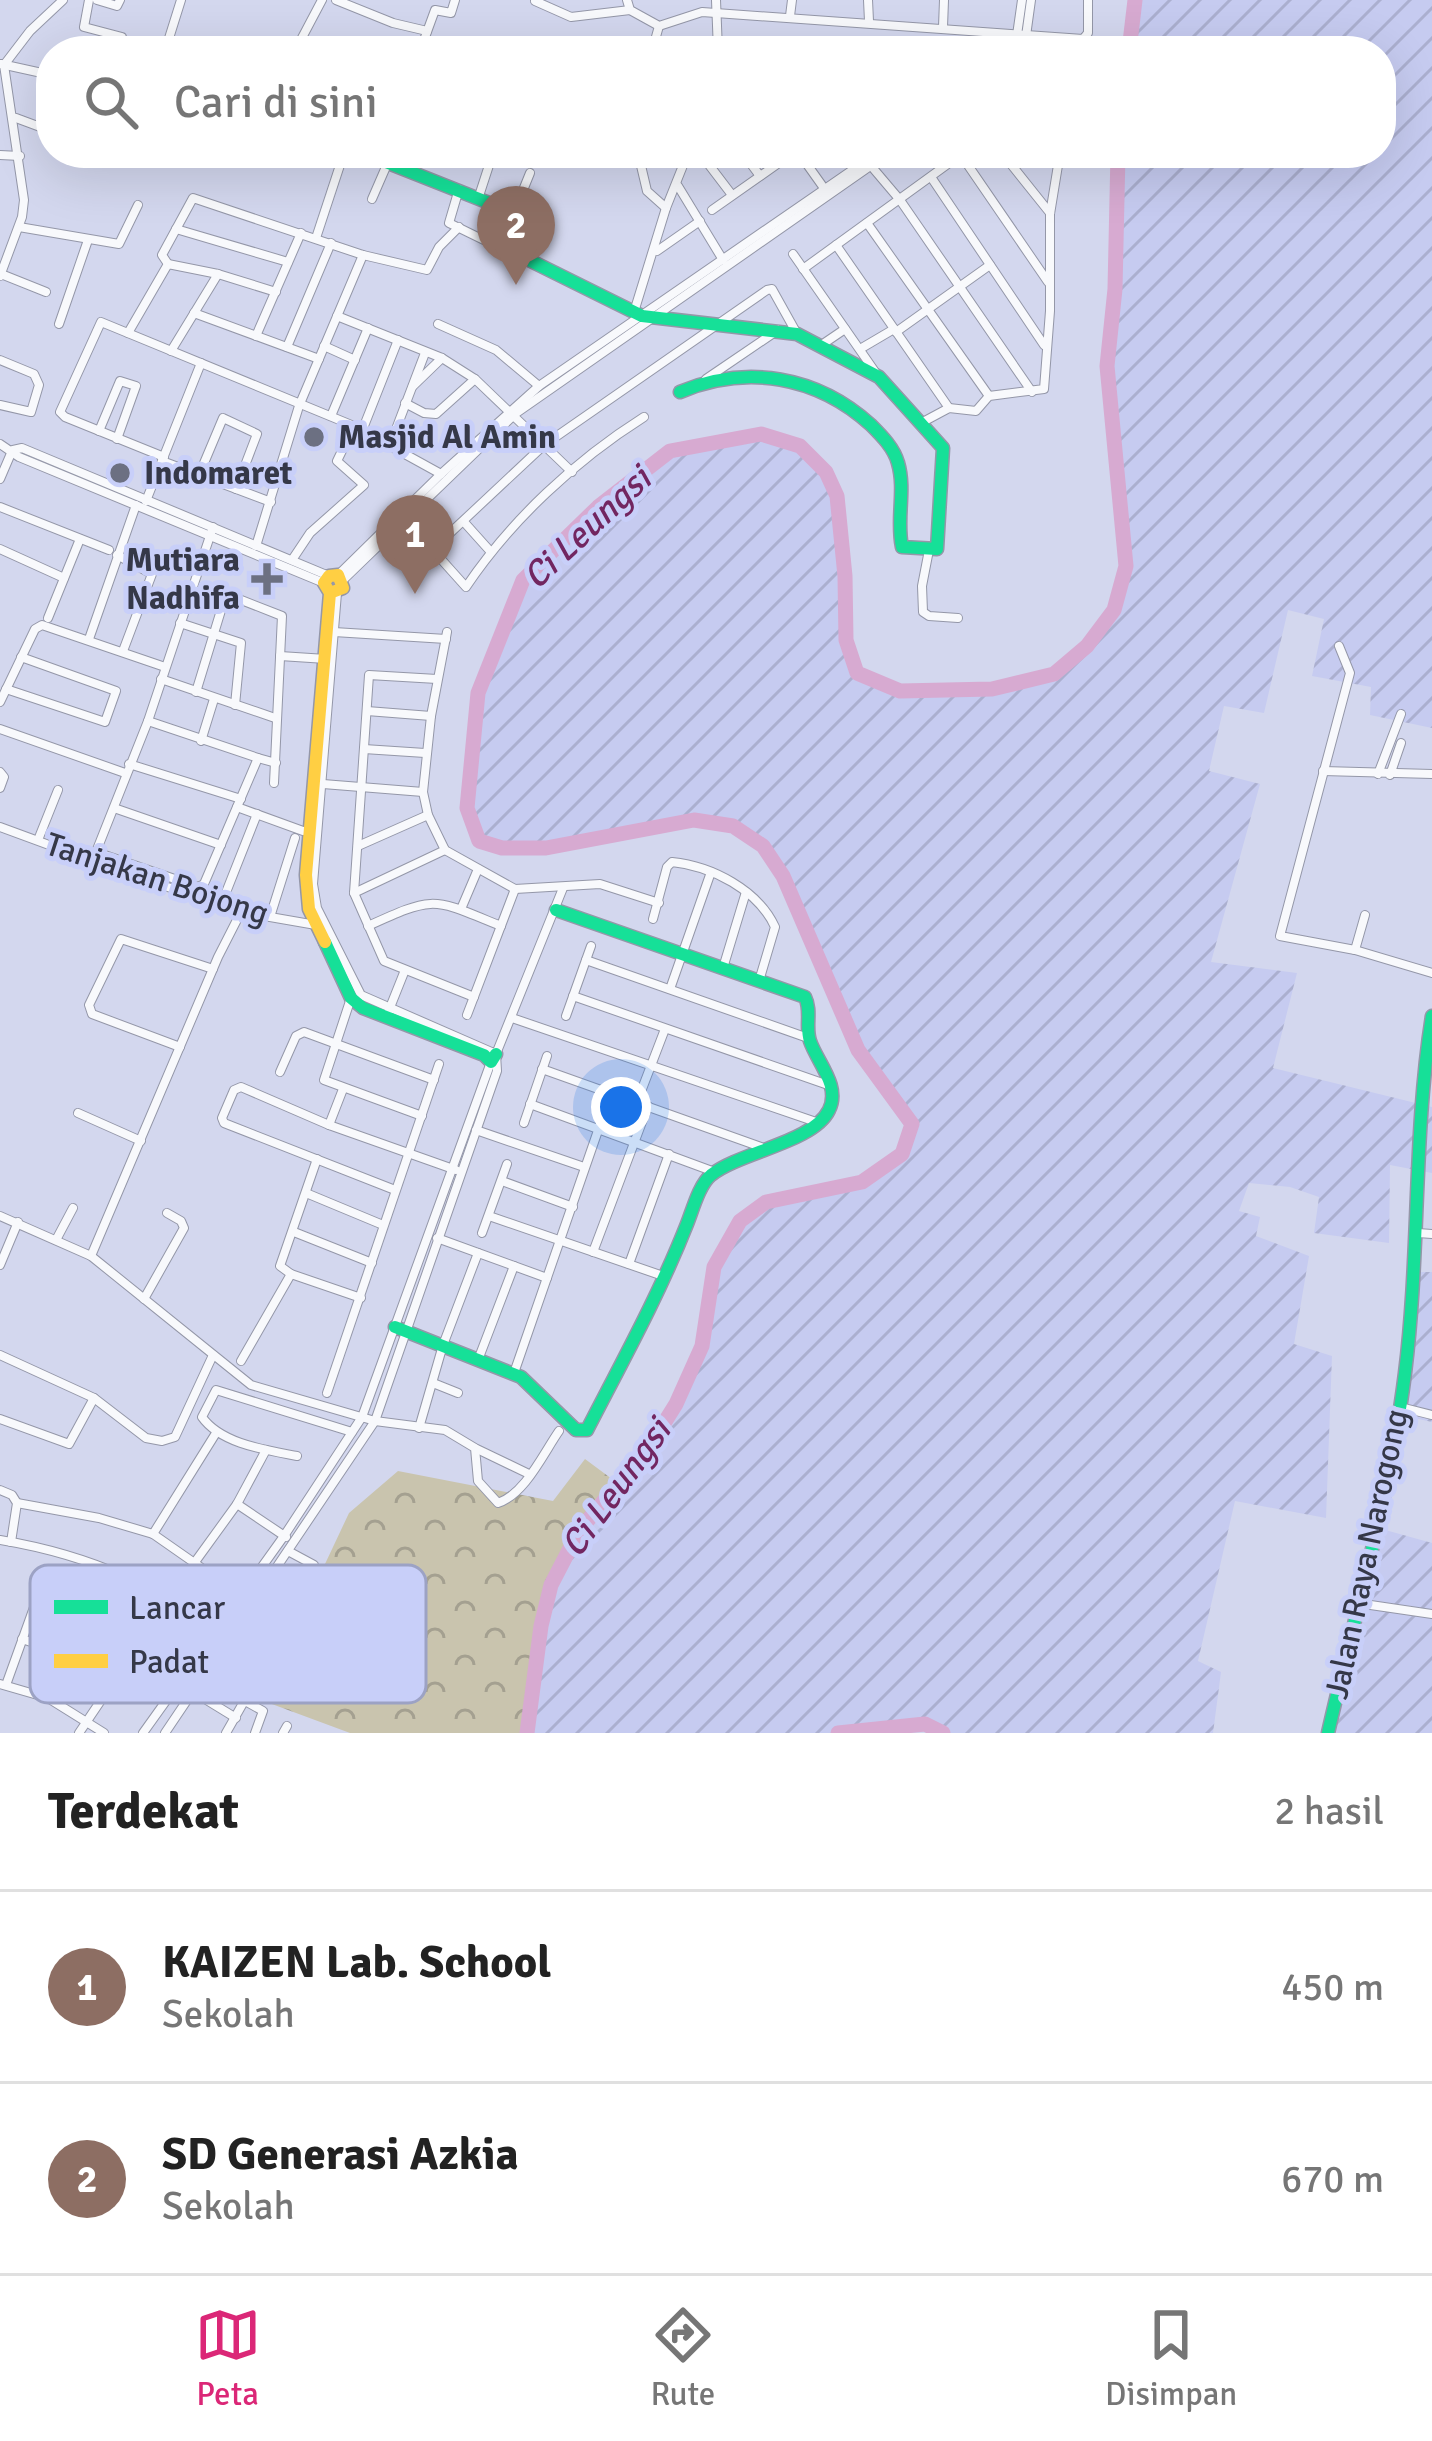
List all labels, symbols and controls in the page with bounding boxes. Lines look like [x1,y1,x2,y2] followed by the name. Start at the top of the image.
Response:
[36,36,1396,168] search box
[78,69,144,135] icon: search
[174,75,378,130] text: Cari di sini
[477,186,555,285] pin: 2
[338,417,556,458] place label: Masjid Al Amin
[301,424,327,450] marker: Masjid Al Amin
[144,453,292,494] place label: Indomaret
[513,455,663,599] water label: Ci Leungsi
[107,460,133,486] marker: Indomaret
[376,495,454,594] pin: 1
[126,540,240,619] place label: Mutiara Nadhifa
[251,563,283,595] marker: Mutiara Nadhifa
[40,824,274,934] street label: Tanjakan Bojong
[591,1077,651,1137] your location
[1316,1405,1418,1703] street label: Jalan Raya Narogong
[551,1408,683,1566] water label: Ci Leungsi
[30,1565,426,1703] legend
[129,1588,225,1629] text: Lancar
[129,1642,209,1683] text: Padat
[48,1780,239,1843] text: Terdekat
[1274,1787,1384,1835] text: 2 hasil
[162,1935,551,1990] text: KAIZEN Lab. School
[76,1963,98,2011] text: 1
[1281,1963,1384,2011] text: 450 m
[162,1990,295,2038] text: Sekolah
[162,2127,518,2182] text: SD Generasi Azkia
[76,2155,98,2203] text: 2
[1281,2155,1384,2203] text: 670 m
[162,2182,295,2230] text: Sekolah
[195,2302,261,2415] tab: Peta
[650,2302,716,2415] tab: Rute
[1105,2302,1237,2415] tab: Disimpan

